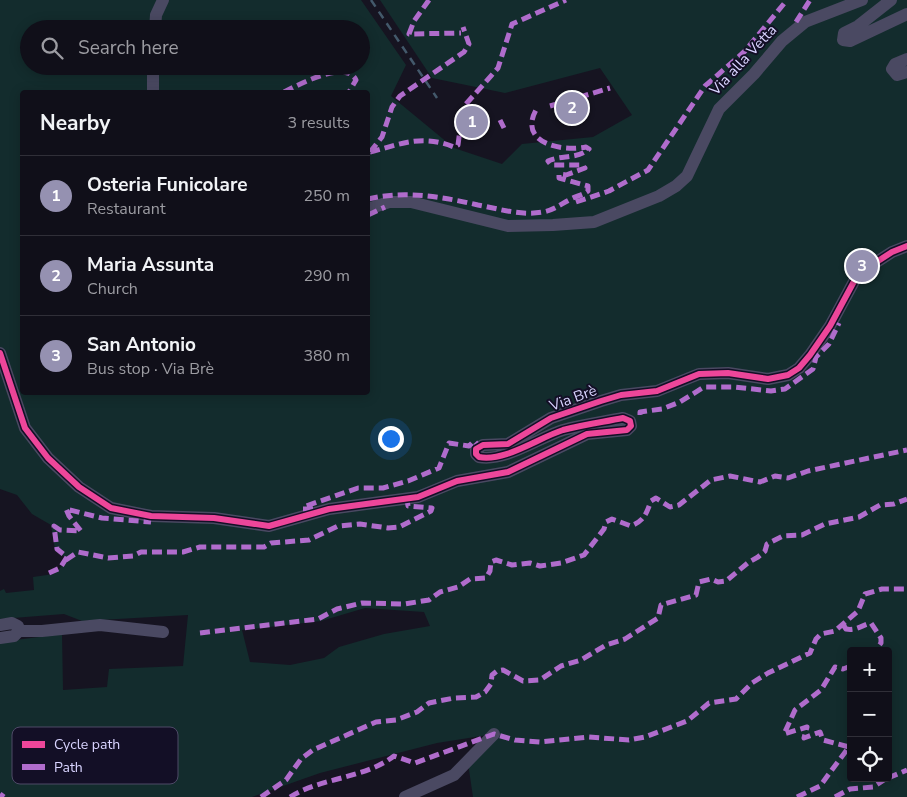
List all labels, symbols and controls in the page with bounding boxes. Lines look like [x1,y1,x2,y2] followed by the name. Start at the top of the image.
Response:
[20,20,370,75] search box
[704,20,781,100] street label: Via alla Vetta
[38,34,66,62] icon: search
[78,35,179,61] text: Search here
[556,89,588,127] pin: 2
[456,103,488,141] pin: 1
[40,109,110,137] text: Nearby
[288,112,350,134] text: 3 results
[87,172,248,198] text: Osteria Funicolare
[51,185,61,207] text: 1
[303,185,350,207] text: 250 m
[87,198,166,220] text: Restaurant
[846,247,878,285] pin: 3
[87,252,214,278] text: Maria Assunta
[51,265,61,287] text: 2
[303,265,350,287] text: 290 m
[87,278,138,300] text: Church
[87,332,196,358] text: San Antonio
[51,345,61,367] text: 3
[303,345,350,367] text: 380 m
[87,358,214,380] text: Bus stop · Via Brè
[546,380,599,416] street label: Via Brè
[378,426,404,452] your location
[847,647,892,782] map controls
[847,647,892,692] button: +
[847,692,892,737] button: −
[12,727,178,784] legend
[54,735,120,754] text: Cycle path
[847,737,892,782] button: locate
[54,758,83,777] text: Path

